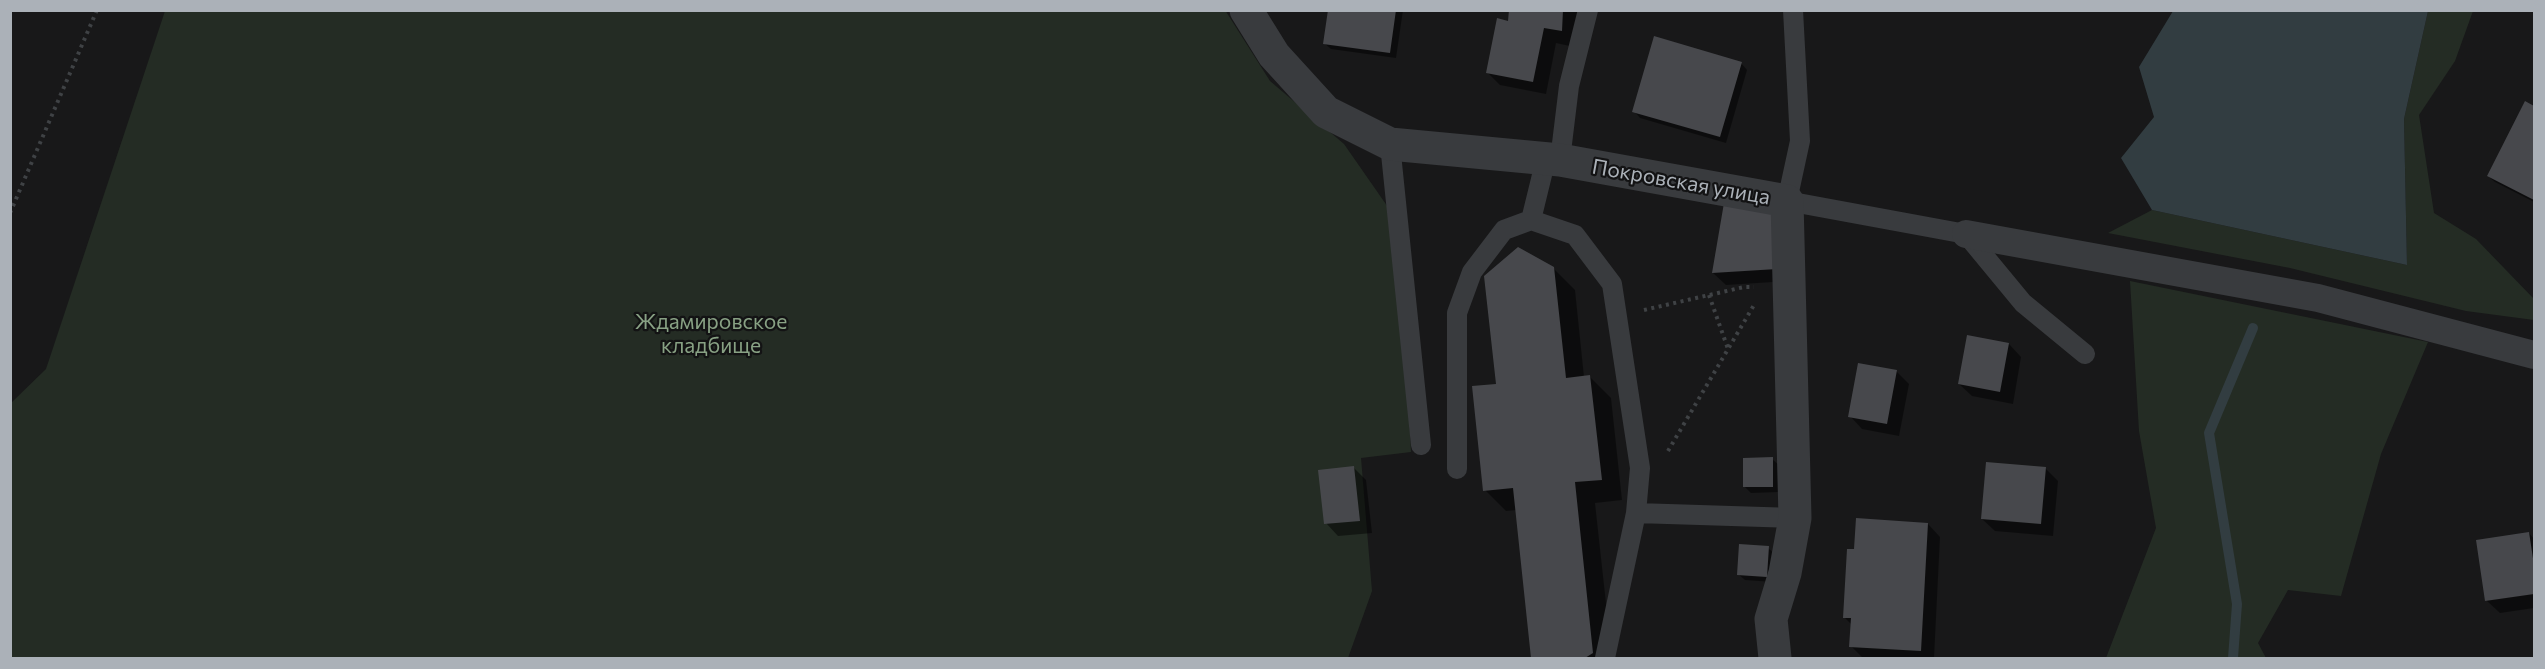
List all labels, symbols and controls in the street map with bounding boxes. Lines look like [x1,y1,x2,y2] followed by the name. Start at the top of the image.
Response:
[1590,154,1772,210] street label: Покровская улица
[635,309,787,359] park label: Ждамировское кладбище

